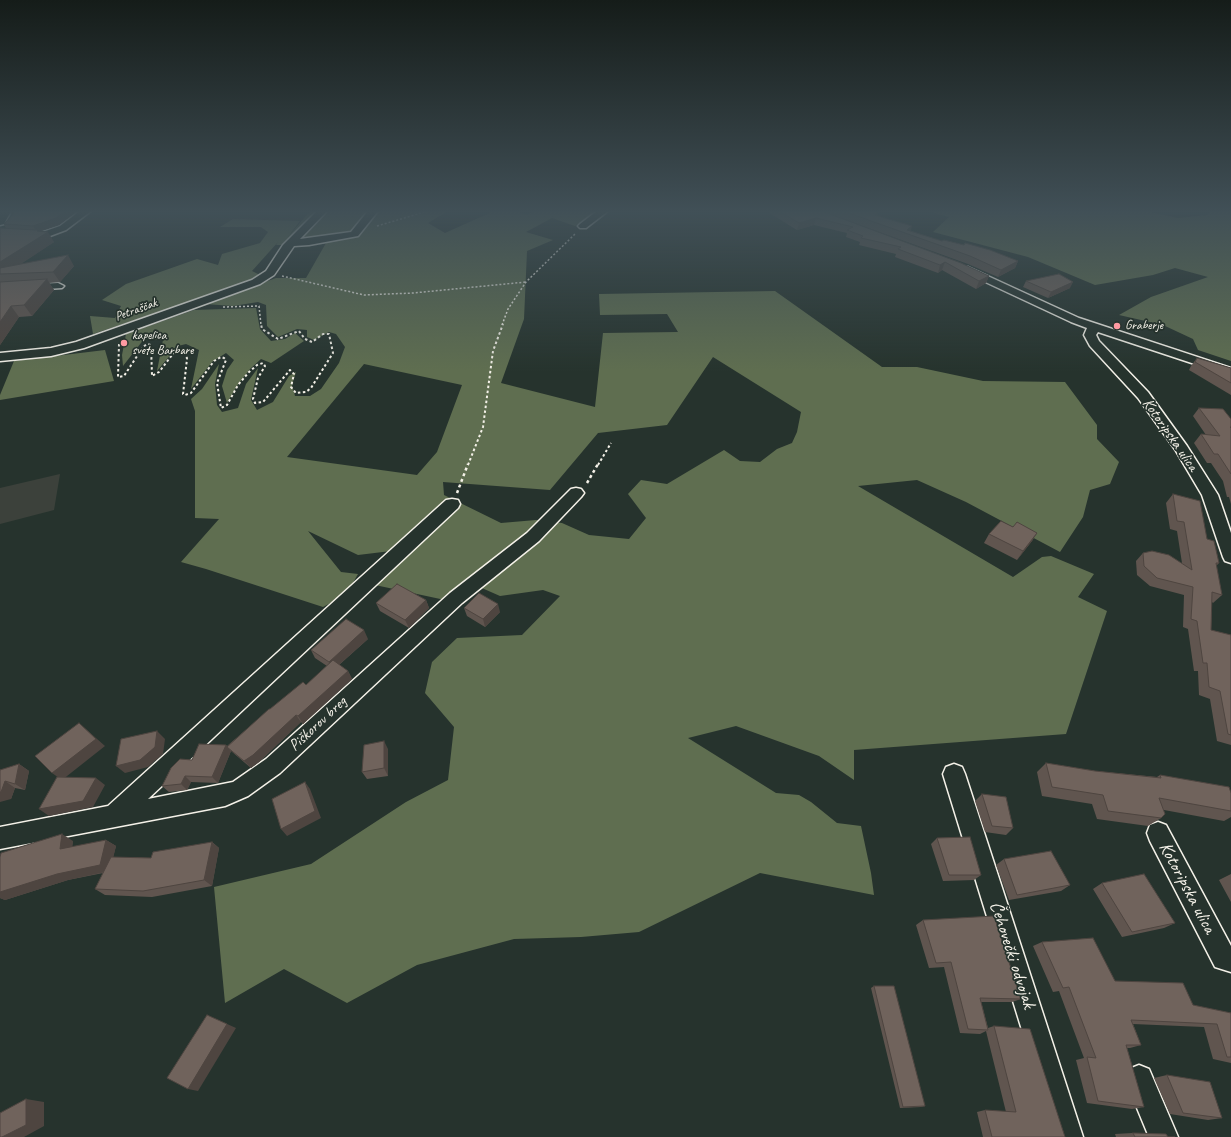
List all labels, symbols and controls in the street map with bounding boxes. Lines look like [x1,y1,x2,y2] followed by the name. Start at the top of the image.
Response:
[113,295,159,325] street label: Petraščak
[1125,318,1163,334] place label: Graberje
[1112,321,1122,331] marker: Graberje
[132,328,194,359] place label: kapelica svete Barbare
[119,338,129,348] marker: kapelica svete Barbare
[1138,395,1202,475] street label: Kotoripska ulica
[285,692,351,756] street label: Piškorov breg
[1153,838,1221,938] street label: Kotoripska ulica
[984,899,1040,1011] street label: Čehovečki odvojak

